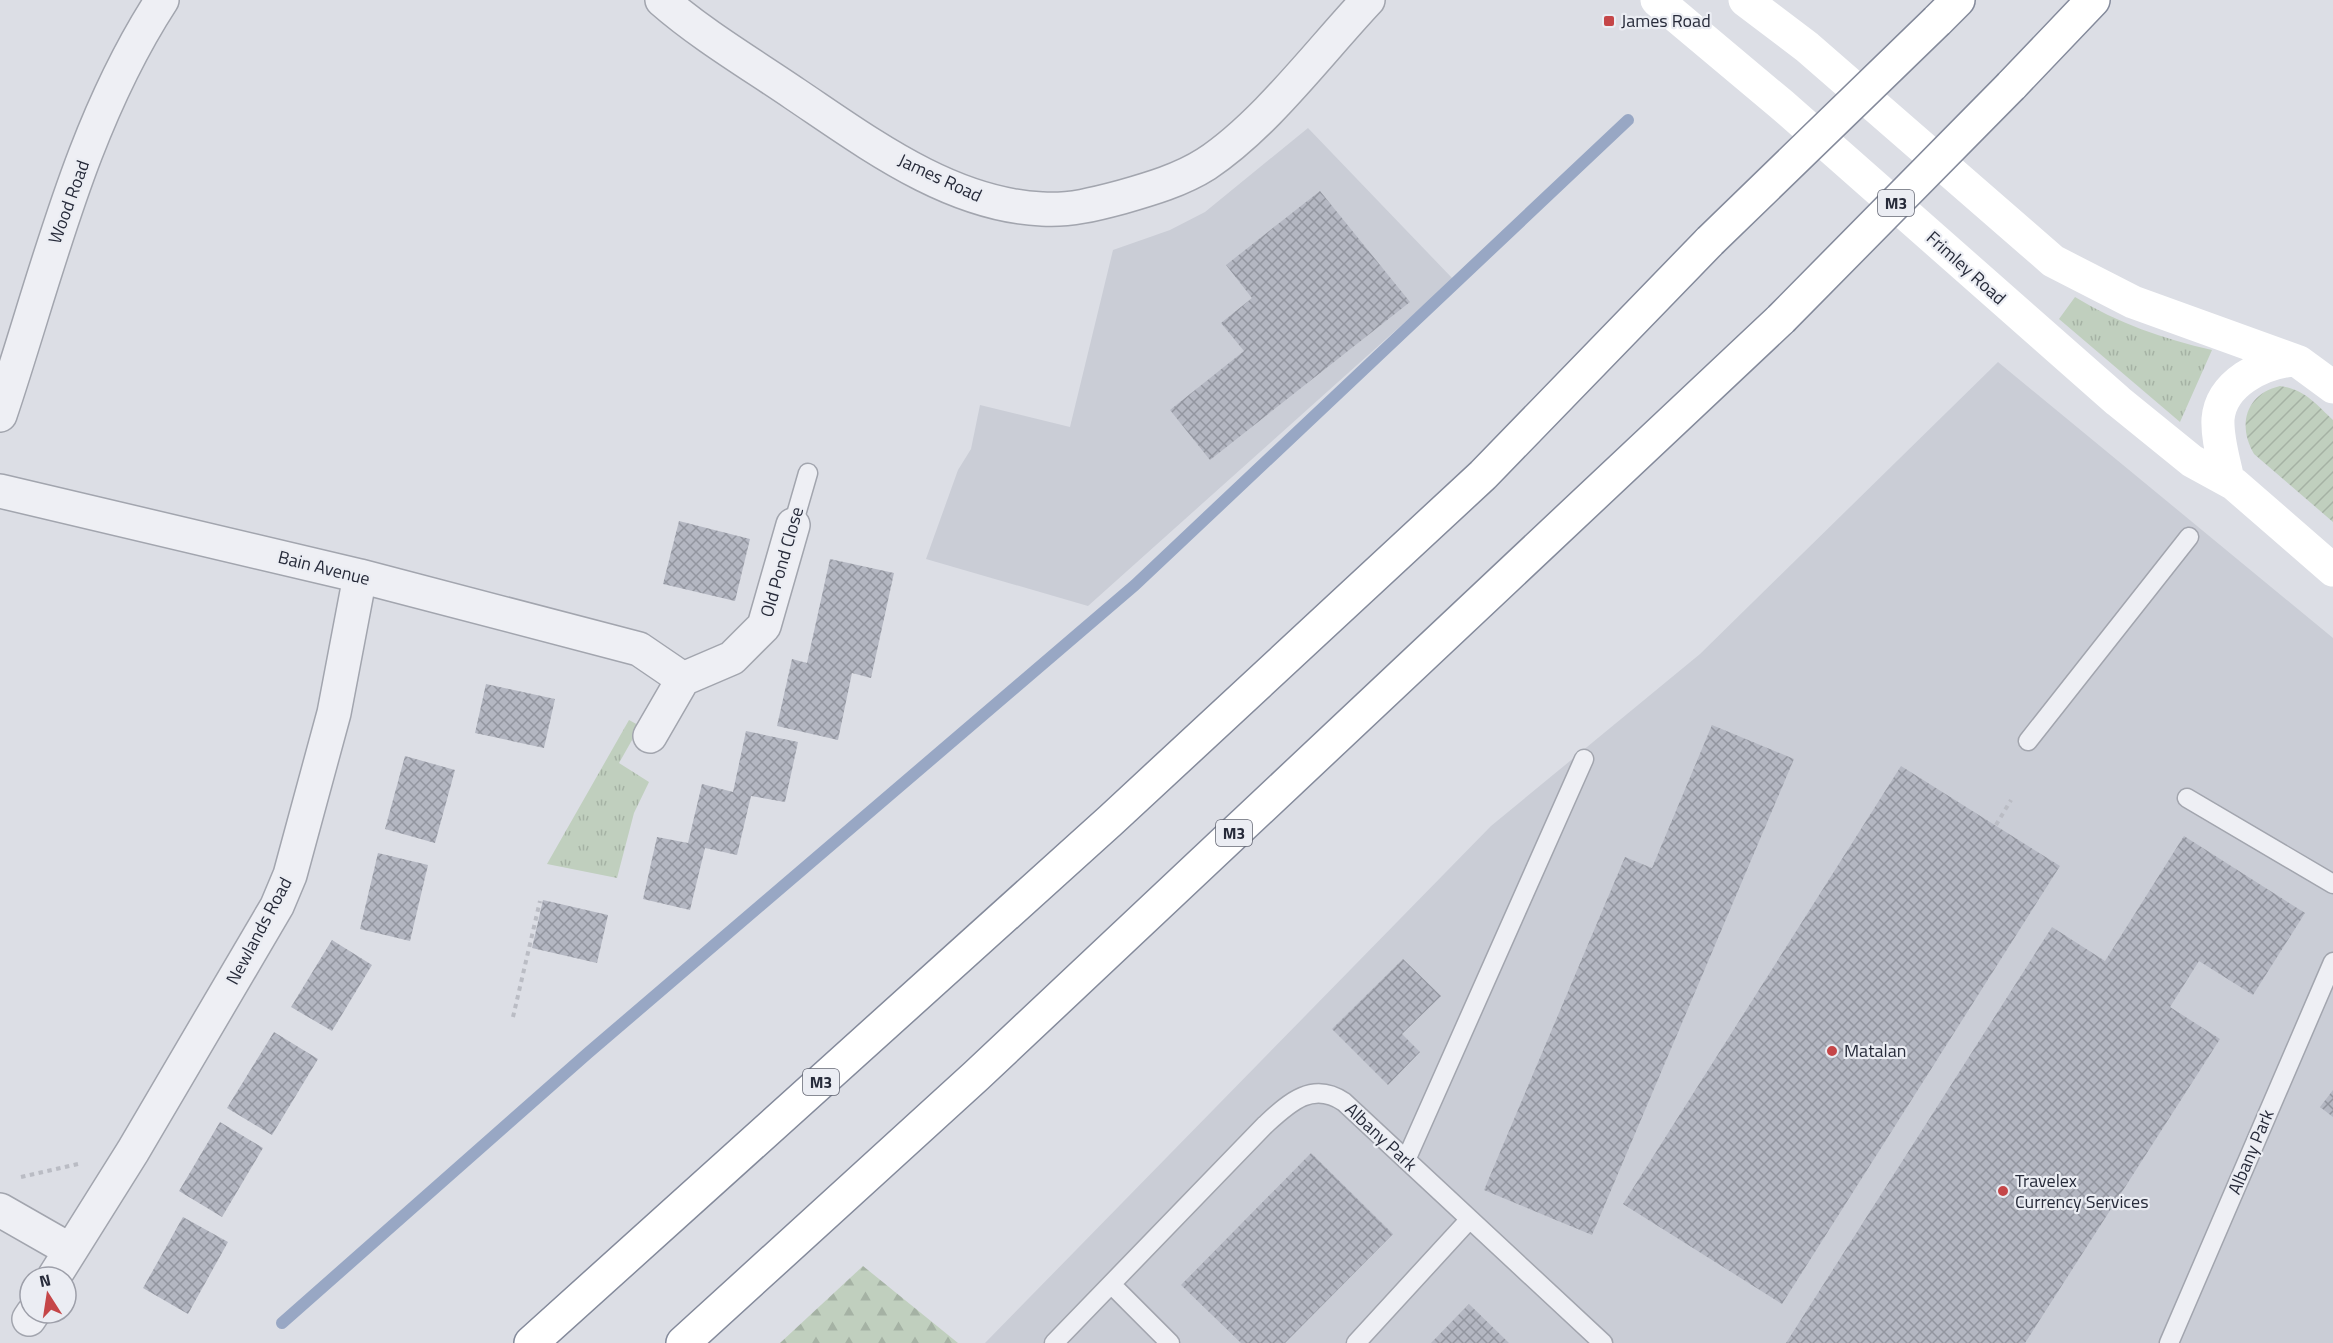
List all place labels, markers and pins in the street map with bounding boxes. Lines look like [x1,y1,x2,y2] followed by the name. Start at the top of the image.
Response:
[1621,7,1711,34] place label: James Road
[1602,14,1616,28] marker: James Road
[1844,1037,1906,1064] place label: Matalan
[1825,1044,1839,1058] marker: Matalan
[2015,1167,2149,1215] place label: Travelex Currency Services
[1996,1184,2010,1198] marker: Travelex Currency Services

